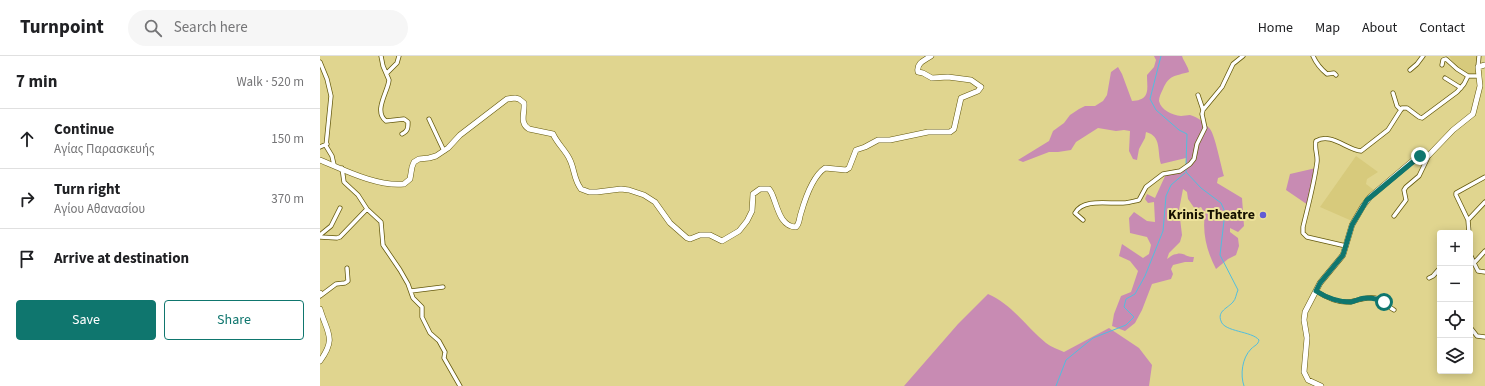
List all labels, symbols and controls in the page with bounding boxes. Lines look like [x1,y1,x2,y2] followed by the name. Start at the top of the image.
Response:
[128,10,408,46] search box
[20,14,104,41] text: Turnpoint
[142,17,164,39] icon: search
[174,17,248,38] text: Search here
[1258,18,1293,38] text: Home
[1315,18,1340,38] text: Map
[1362,18,1397,38] text: About
[1419,18,1465,38] text: Contact
[16,70,57,94] text: 7 min
[236,73,304,91] text: Walk · 520 m
[54,119,114,140] text: Continue
[16,128,38,150] icon: ahead
[271,130,304,148] text: 150 m
[54,140,155,158] text: Αγίας Παρασκευής
[1411,147,1429,165] route end
[54,179,120,200] text: Turn right
[16,188,38,210] icon: right
[271,190,304,208] text: 370 m
[54,200,145,218] text: Αγίου Αθανασίου
[1168,205,1255,225] place label: Krinis Theatre
[1258,210,1268,220] marker: Krinis Theatre
[1437,230,1473,374] map controls
[1437,230,1473,266] button: +
[16,248,38,270] icon: arrive
[54,248,189,269] text: Arrive at destination
[1437,266,1473,302] button: −
[1375,293,1393,311] route start
[16,300,156,340] button: Save
[164,300,304,340] button: Share
[1437,302,1473,338] button: locate
[1437,338,1473,374] button: layers

